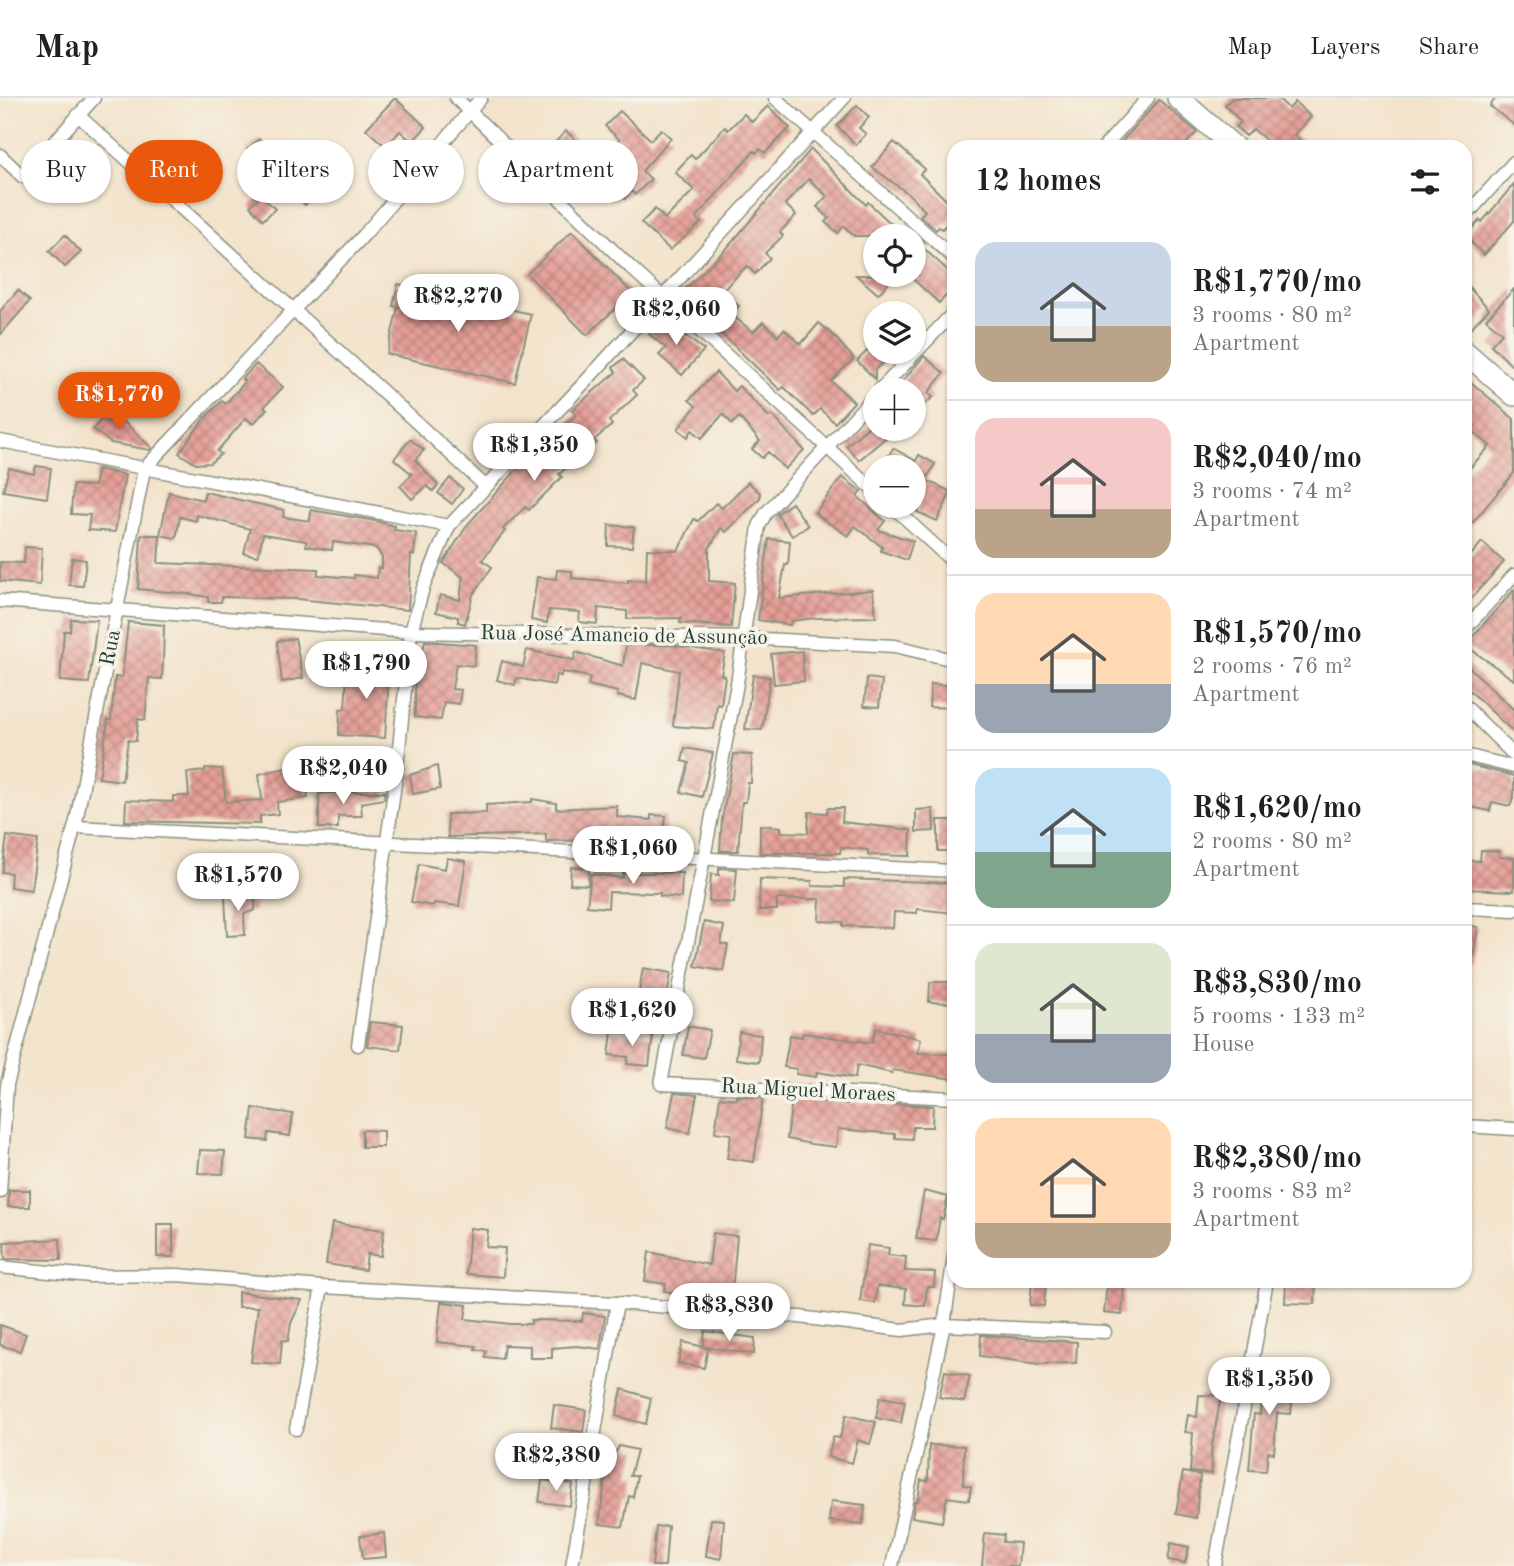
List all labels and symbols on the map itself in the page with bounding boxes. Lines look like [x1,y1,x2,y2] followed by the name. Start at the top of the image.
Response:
[393,274,523,334] pin: R$2,270
[611,288,741,347] pin: R$2,060
[54,372,184,432] pin: R$1,770
[469,424,599,483] pin: R$1,350
[480,623,768,649] street label: Rua José Amancio de Assunção
[97,628,125,668] street label: Rua
[301,642,431,701] pin: R$1,790
[278,746,408,806] pin: R$2,040
[568,826,698,886] pin: R$1,060
[173,854,303,913] pin: R$1,570
[567,988,697,1048] pin: R$1,620
[720,1076,896,1106] street label: Rua Miguel Moraes
[664,1284,794,1343] pin: R$3,830
[1204,1358,1334,1417] pin: R$1,350
[491,1434,621,1493] pin: R$2,380

